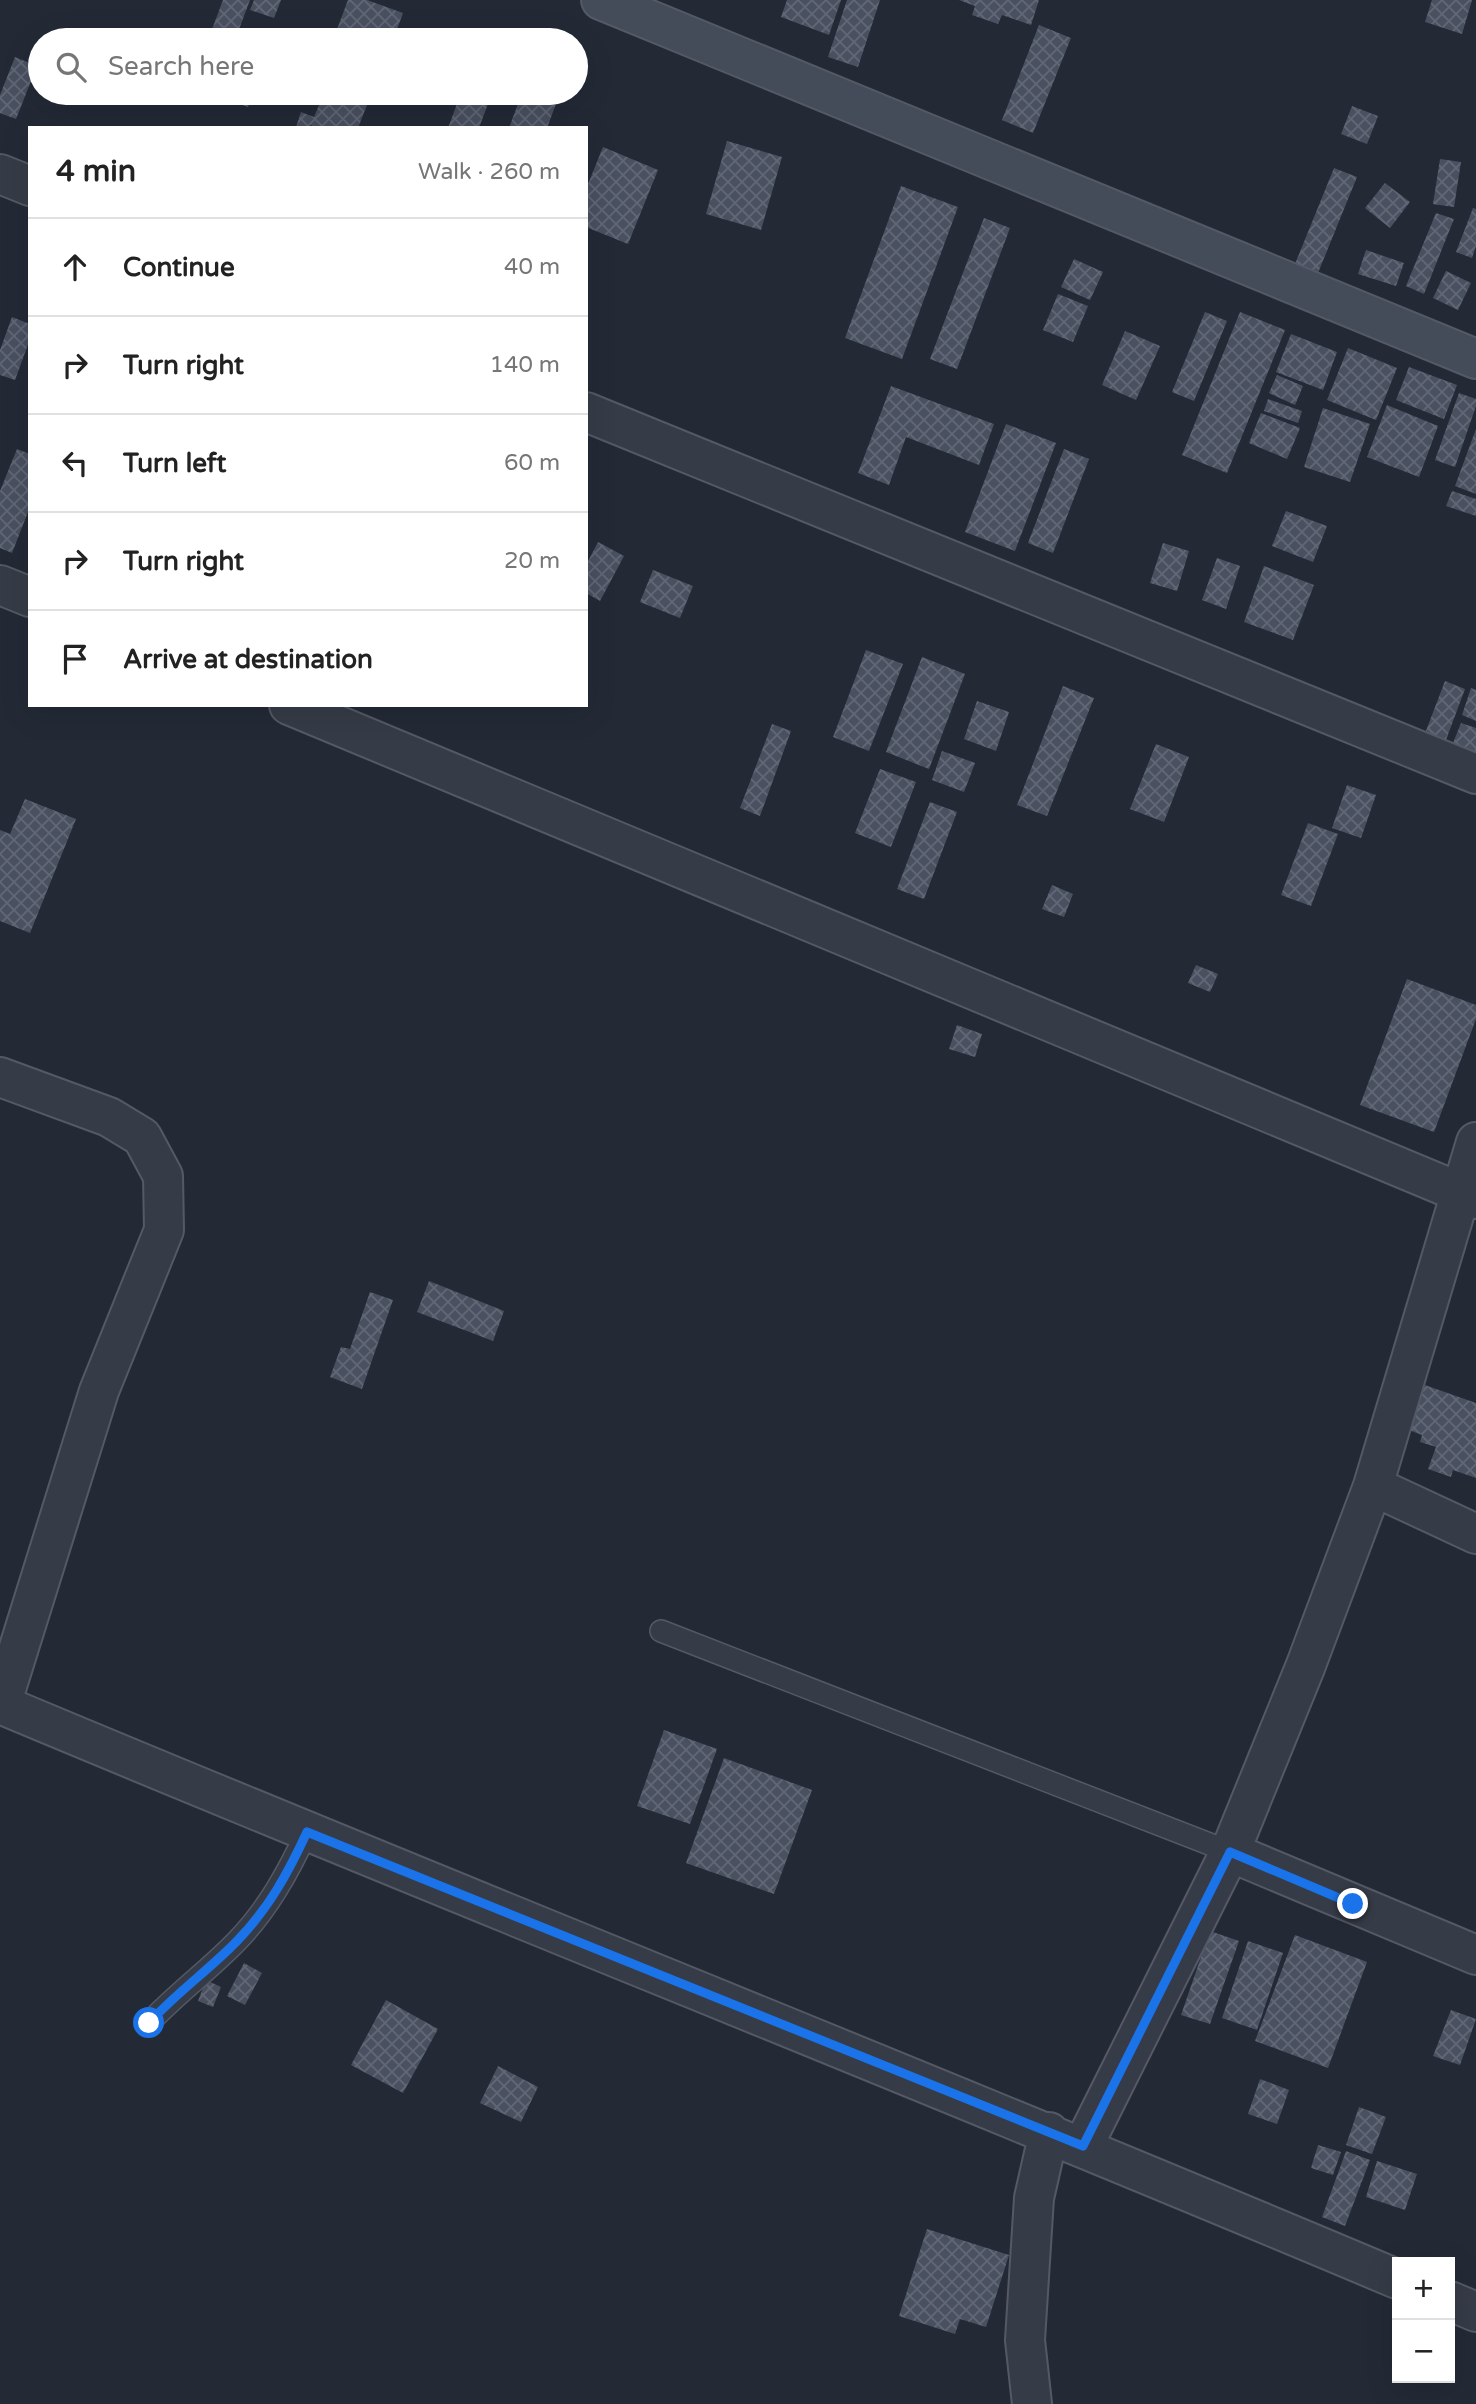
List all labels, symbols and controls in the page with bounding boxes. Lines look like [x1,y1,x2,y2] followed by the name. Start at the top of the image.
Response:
[28,28,588,105] search box
[52,48,90,86] icon: search
[108,51,254,82] text: Search here
[56,153,136,190] text: 4 min
[418,158,560,186] text: Walk · 260 m
[56,248,94,286] icon: ahead
[123,252,235,283] text: Continue
[504,253,560,281] text: 40 m
[56,346,94,384] icon: right
[123,350,244,381] text: Turn right
[490,351,560,379] text: 140 m
[56,444,94,482] icon: left
[123,448,226,479] text: Turn left
[504,449,560,477] text: 60 m
[56,542,94,580] icon: right
[123,546,244,577] text: Turn right
[504,547,560,575] text: 20 m
[56,640,94,678] icon: arrive
[123,644,373,675] text: Arrive at destination
[1337,1888,1368,1919] route end
[133,2007,164,2038] route start
[1392,2257,1455,2383] map controls
[1392,2257,1455,2320] button: +
[1392,2320,1455,2383] button: −

